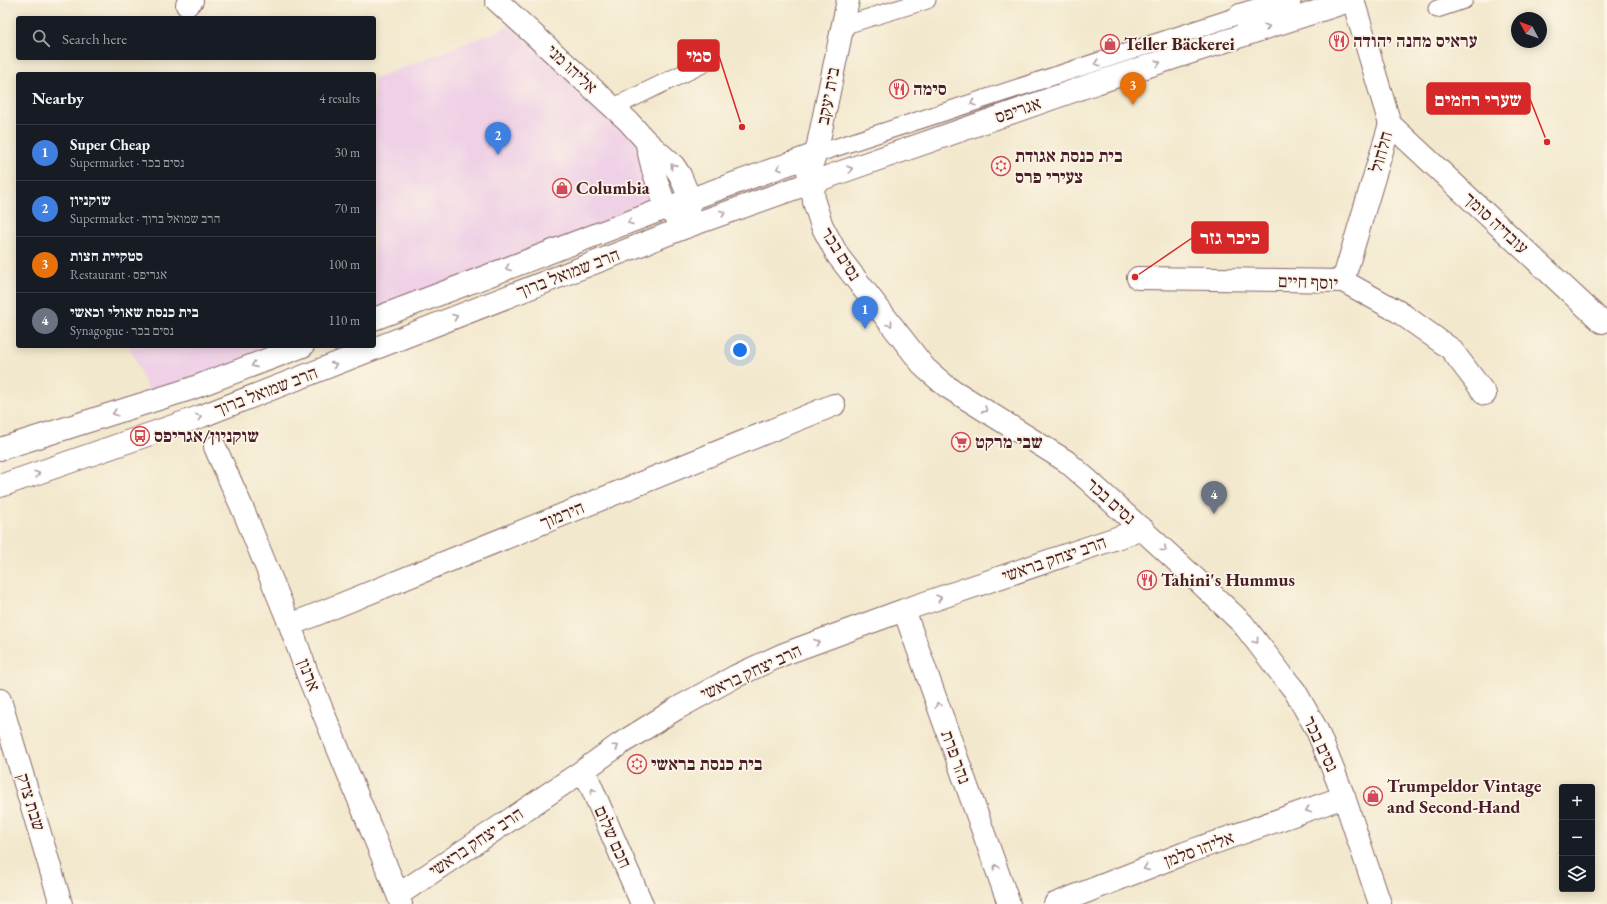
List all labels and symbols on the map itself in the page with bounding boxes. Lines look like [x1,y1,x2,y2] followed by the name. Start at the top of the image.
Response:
[1511,12,1547,48] north arrow
[1263,24,1270,32] one-way arrow
[1353,29,1478,52] place label: עראיס מחנה יהודה
[1328,30,1350,52] restaurant icon: עראיס מחנה יהודה
[1124,32,1236,55] place label: Teller Bäckerei
[1099,33,1121,55] shop icon: Teller Bäckerei
[542,39,603,98] street label: אליהו מני
[678,40,719,71] callout: סמי
[686,43,712,68] text: סמי
[1094,58,1101,67] one-way arrow
[1154,59,1161,68] one-way arrow
[811,65,844,127] street label: בית יעקב
[1120,72,1146,105] pin: 3
[913,77,947,100] place label: סימה
[888,78,910,100] restaurant icon: סימה
[1427,83,1530,114] callout: שערי רחמים
[1434,87,1522,112] text: שערי רחמים
[992,91,1044,128] street label: אגריפס
[970,98,977,107] one-way arrow
[485,122,511,155] pin: 2
[1364,128,1397,175] street label: חלחול
[1015,144,1123,188] place label: בית כנסת אגודת צעירי פרס
[990,155,1012,177] synagogue icon: בית כנסת אגודת צעירי פרס
[776,163,783,171] one-way arrow
[671,164,678,171] one-way arrow
[846,165,853,173] one-way arrow
[576,176,650,199] place label: Columbia
[551,177,573,199] shop icon: Columbia
[1459,187,1534,259] street label: עובדיה סומך
[719,210,726,218] one-way arrow
[626,218,633,226] one-way arrow
[1192,222,1268,253] callout: כיכר גזר
[816,223,867,285] street label: נסים בכר
[1200,225,1260,250] text: כיכר גזר
[513,242,623,303] street label: הרב שמואל ברוך
[505,264,512,272] one-way arrow
[1277,269,1339,294] street label: יוסף חיים
[852,296,878,329] pin: 1
[451,314,458,322] one-way arrow
[885,319,892,326] one-way arrow
[730,340,750,360] your location
[211,360,321,421] street label: הרב שמואל ברוך
[250,360,257,368] one-way arrow
[330,361,337,369] one-way arrow
[981,405,988,413] one-way arrow
[112,408,119,417] one-way arrow
[196,413,203,422] one-way arrow
[154,424,259,447] place label: שוקניון/אגריפס
[129,425,151,447] bus stop icon: שוקניון/אגריפס
[975,430,1043,453] place label: שבי מרקט
[950,431,972,453] supermarket icon: שבי מרקט
[33,470,40,478] one-way arrow
[1082,472,1141,529] street label: נסים בכר
[1201,481,1227,514] pin: 4
[536,495,587,534] street label: הירמוך
[999,530,1109,587] street label: הרב יצחק בראשי
[1159,545,1167,552] one-way arrow
[1161,568,1295,591] place label: Tahini's Hummus
[1136,569,1158,591] restaurant icon: Tahini's Hummus
[936,594,943,603] one-way arrow
[1251,637,1258,644] one-way arrow
[697,638,805,705] street label: הרב יצחק בראשי
[813,638,820,646] one-way arrow
[293,655,326,694] street label: ארנון
[934,702,942,709] one-way arrow
[1299,712,1344,775] street label: נסים בכר
[936,727,977,787] street label: נהר פרת
[611,745,618,752] one-way arrow
[651,752,763,775] place label: בית כנסת בראשי
[626,753,648,775] synagogue icon: בית כנסת בראשי
[12,770,51,833] street label: שבת צדק
[1387,774,1542,818] place label: Trumpeldor Vintage and Second-Hand
[1362,785,1384,807] shop icon: Trumpeldor Vintage and Second-Hand
[590,788,598,796] one-way arrow
[424,802,527,882] street label: הרב יצחק בראשי
[590,802,637,872] street label: חכם שלום
[1304,805,1311,813] one-way arrow
[1161,825,1237,872] street label: אליהו סלמן
[992,864,1000,871] one-way arrow
[1143,864,1150,872] one-way arrow

